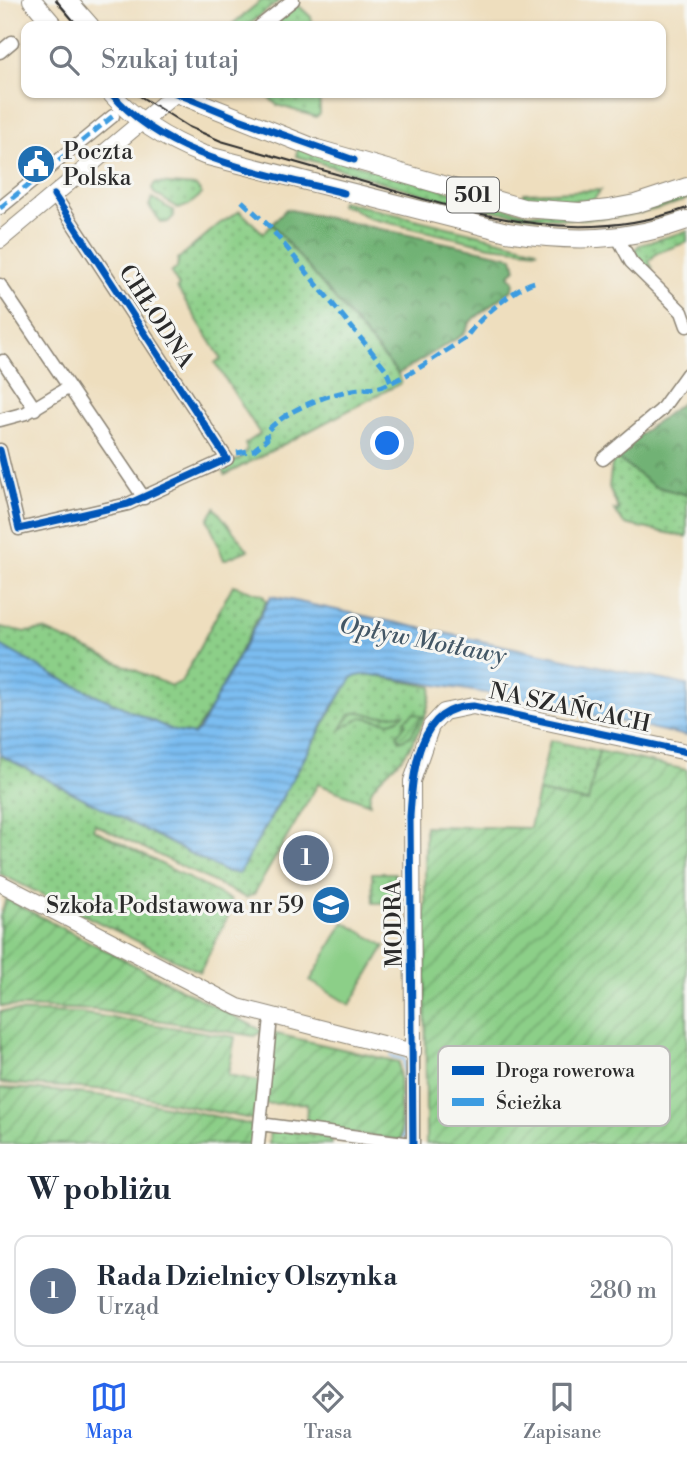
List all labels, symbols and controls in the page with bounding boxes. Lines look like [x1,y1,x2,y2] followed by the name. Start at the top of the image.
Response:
[21,21,666,98] search box
[45,41,83,79] icon: search
[101,44,240,76] text: Szukaj tutaj
[63,138,133,192] place label: Poczta Polska
[15,143,57,185] public building icon: Poczta Polska
[447,178,499,212] road number: 501
[112,259,201,375] street label: CHŁODNA
[370,426,404,460] your location
[337,610,509,672] water label: Opływ Motławy
[487,674,654,739] street label: NA SZAŃCACH
[283,832,329,884] pin: 1
[379,879,409,968] street label: MODRA
[310,884,352,926] school or university icon: Szkoła Podstawowa nr 59
[46,892,304,920] place label: Szkoła Podstawowa nr 59
[438,1046,670,1126] legend
[496,1059,635,1083] text: Droga rowerowa
[496,1090,562,1115] text: Ścieżka
[28,1171,171,1209] text: W pobliżu
[97,1261,397,1293] text: Rada Dzielnicy Olszynka
[47,1277,59,1305] text: 1
[590,1277,657,1305] text: 280 m
[97,1293,159,1321] text: Urząd
[86,1378,133,1444] tab: Mapa
[304,1378,352,1444] tab: Trasa
[523,1378,601,1444] tab: Zapisane

